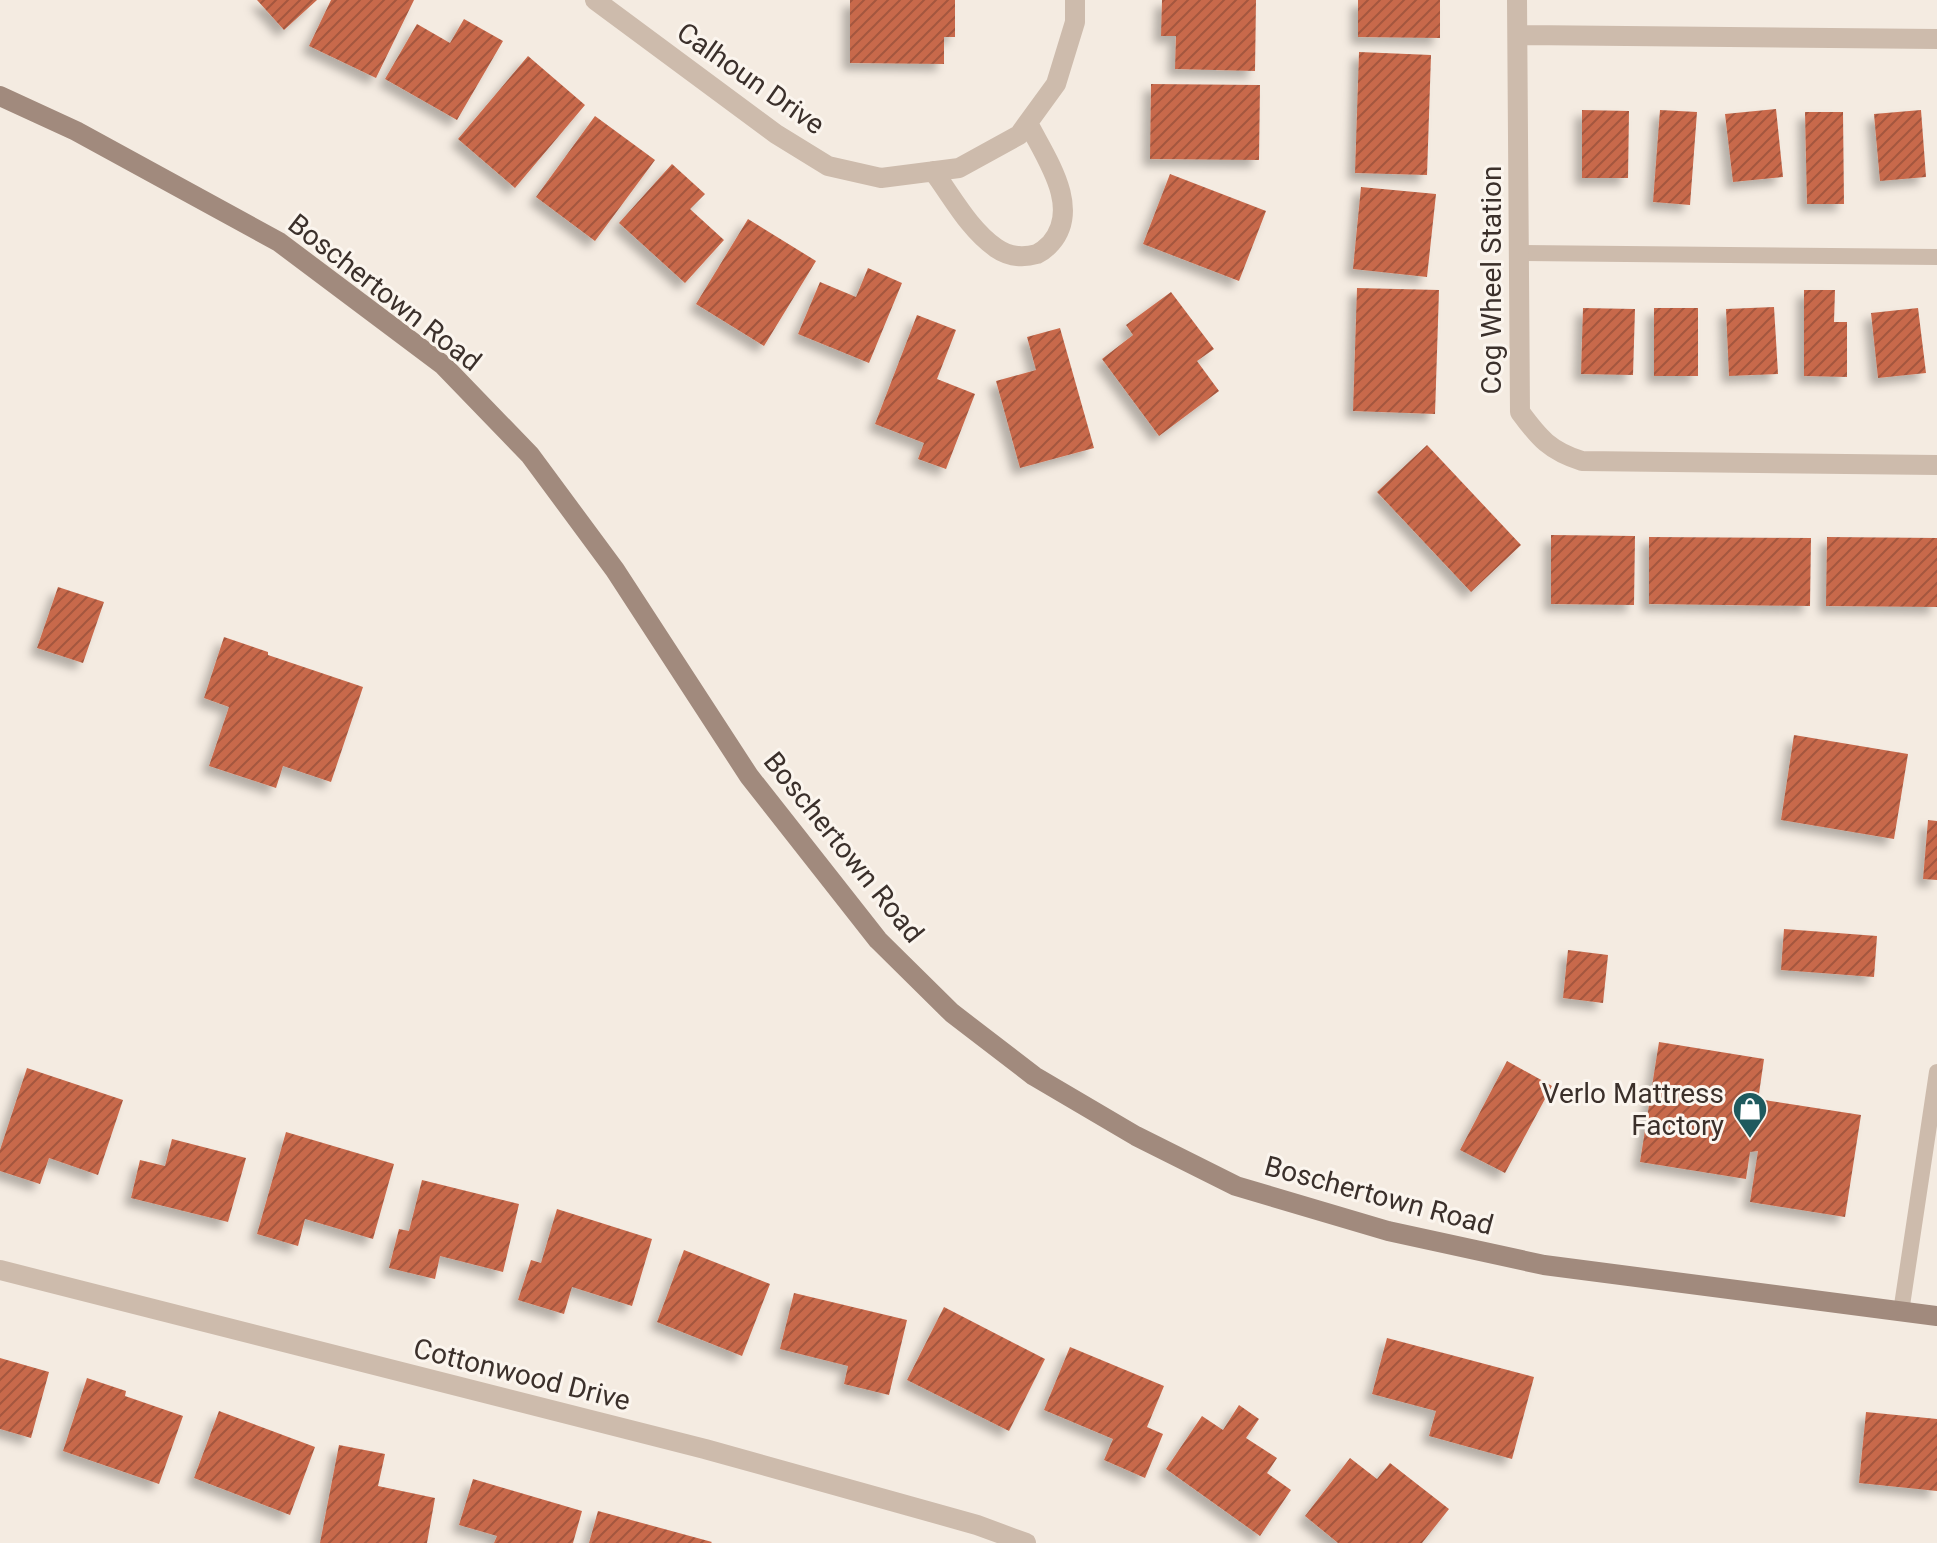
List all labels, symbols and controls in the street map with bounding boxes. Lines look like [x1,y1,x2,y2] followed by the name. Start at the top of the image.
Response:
[671,15,831,141] street label: Calhoun Drive
[1475,166,1508,395] street label: Cog Wheel Station
[282,207,488,378] street label: Boschertown Road
[757,745,931,949] street label: Boschertown Road
[1542,1077,1724,1142] place label: Verlo Mattress Factory
[1731,1090,1769,1140] shop icon: Verlo Mattress Factory
[1261,1149,1497,1242] street label: Boschertown Road
[410,1332,634,1417] street label: Cottonwood Drive

